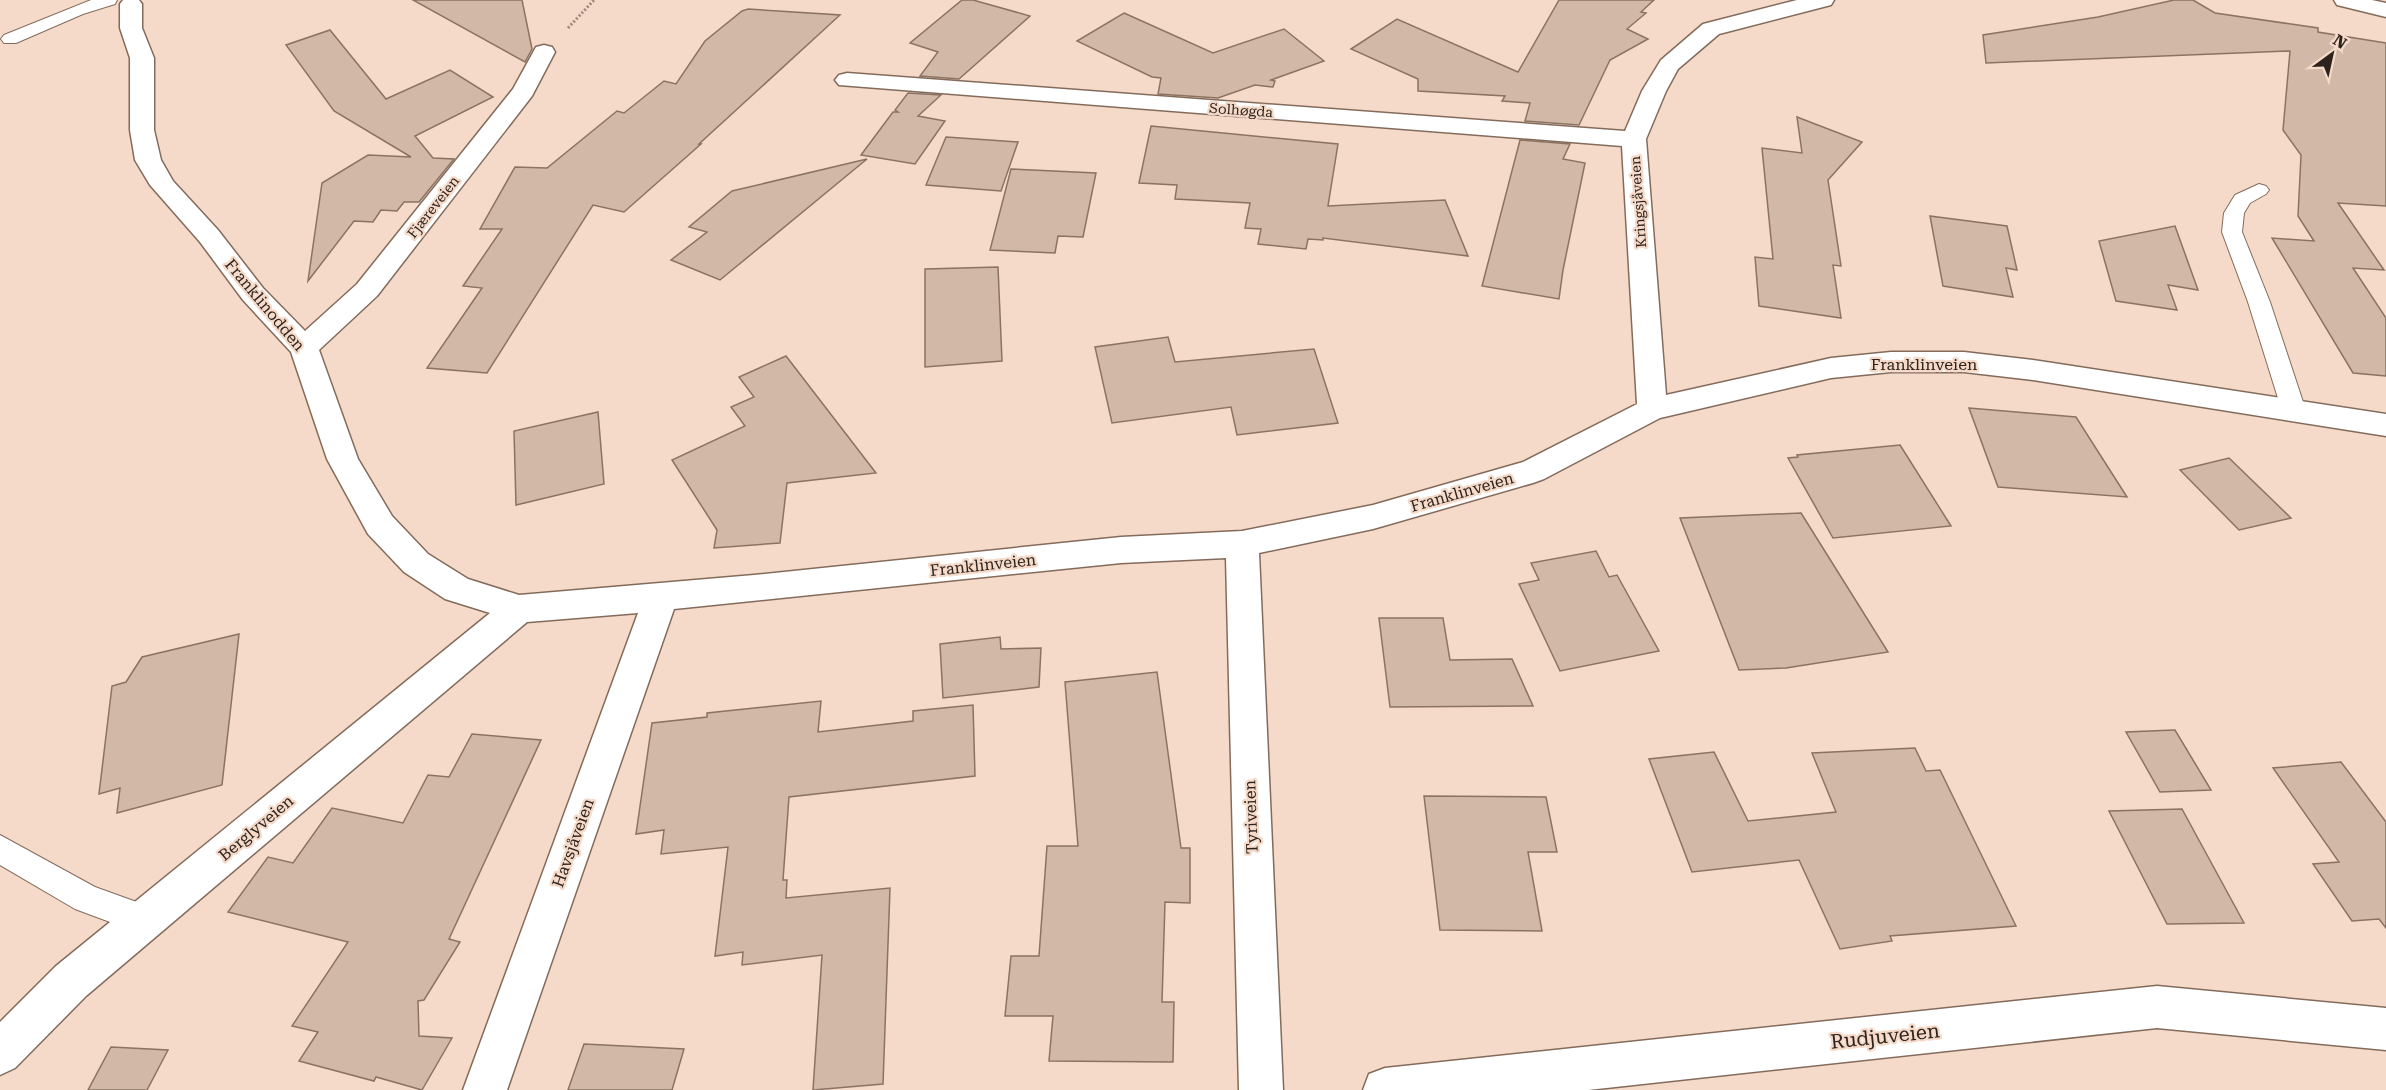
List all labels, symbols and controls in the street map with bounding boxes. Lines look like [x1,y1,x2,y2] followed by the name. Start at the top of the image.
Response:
[2302,24,2362,84] north arrow
[2330,31,2350,53] text: N
[1209,100,1274,120] street label: Solhøgda
[1627,156,1649,248] street label: Kringsjåveien
[404,173,462,241] street label: Fjæreveien
[221,255,309,355] street label: Franklinodden
[1871,355,1977,374] street label: Franklinveien
[1408,468,1516,516] street label: Franklinveien
[929,550,1037,580] street label: Franklinveien
[1240,780,1262,854] street label: Tyriveien
[215,791,297,865] street label: Berglyveien
[548,796,598,890] street label: Havsjåveien
[1829,1018,1941,1054] street label: Rudjuveien

